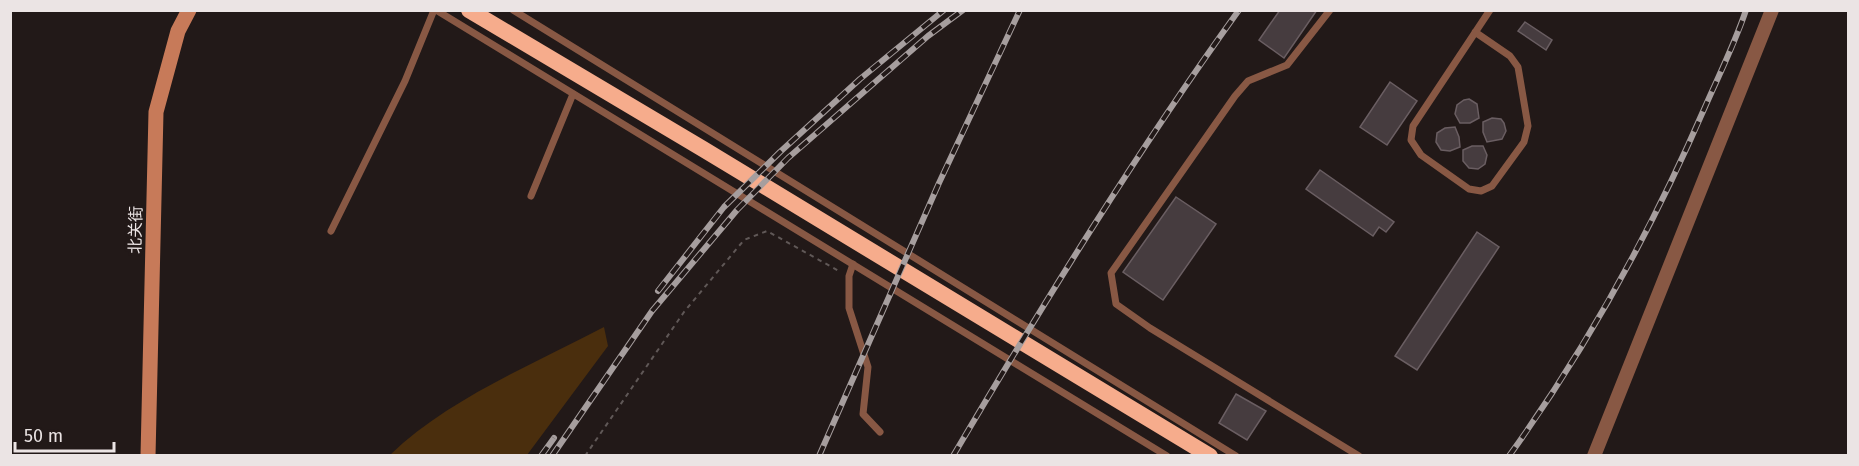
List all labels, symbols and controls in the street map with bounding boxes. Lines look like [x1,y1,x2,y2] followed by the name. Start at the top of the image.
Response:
[126,206,145,254] street label: 北关街
[15,415,114,453] scale bar
[24,425,63,447] text: 50 m

